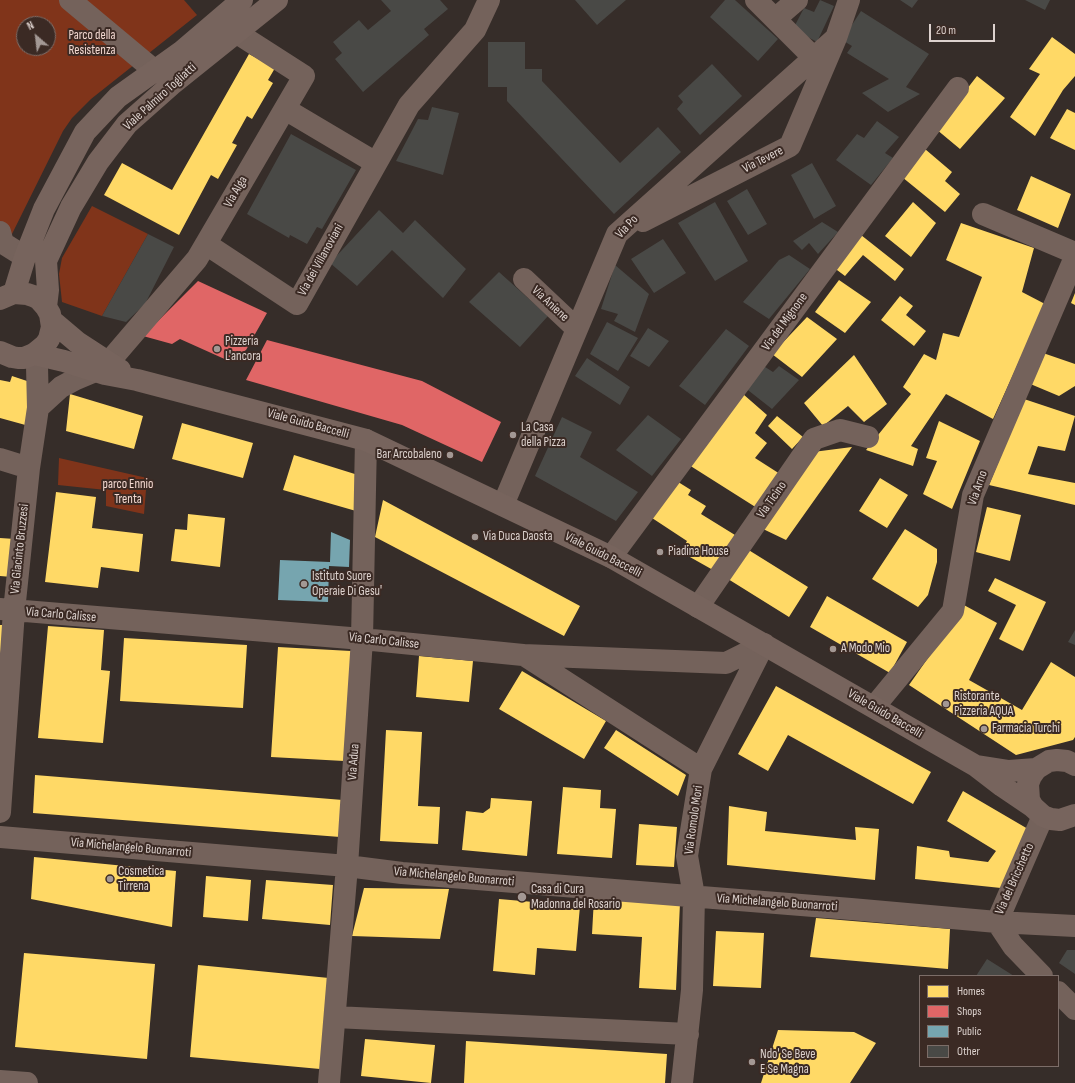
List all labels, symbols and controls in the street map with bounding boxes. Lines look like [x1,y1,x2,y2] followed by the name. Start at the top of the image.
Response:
[16,16,56,56] north arrow
[931,16,997,42] scale bar
[25,19,36,33] text: N
[936,23,956,38] text: 20 m
[68,28,116,59] park label: Parco della Resistenza
[120,60,200,134] street label: Viale Palmiro Togliatti
[740,143,786,177] street label: Via Tevere
[221,174,251,210] street label: Via Alga
[612,212,642,242] street label: Via Po
[295,221,347,299] street label: Via dei Villanoviani
[528,283,572,325] street label: Via Aniene
[759,290,811,354] street label: Via del Mignone
[225,334,261,365] place label: Pizzeria L'ancora
[212,344,222,354] marker: Pizzeria L'ancora
[265,406,351,442] street label: Viale Guido Baccelli
[521,420,566,451] place label: La Casa della Pizza
[508,430,518,440] marker: La Casa della Pizza
[377,447,442,463] place label: Bar Arcobaleno
[445,450,455,460] marker: Bar Arcobaleno
[965,469,991,507] street label: Via Arno
[103,477,153,508] park label: parco Ennio Trenta
[754,478,790,522] street label: Via Ticino
[8,503,32,595] street label: Via Giacinto Bruzzesi
[483,529,553,545] place label: Via Duca Daosta
[562,529,644,581] street label: Viale Guido Baccelli
[470,532,480,542] marker: Via Duca Daosta
[668,544,729,560] place label: Piadina House
[655,547,665,557] marker: Piadina House
[312,569,382,600] place label: Istituto Suore Operaie Di Gesu'
[299,579,309,589] marker: Istituto Suore Operaie Di Gesu'
[25,604,97,626] street label: Via Carlo Calisse
[348,630,420,652] street label: Via Carlo Calisse
[841,641,890,657] place label: A Modo Mio
[828,644,838,654] marker: A Modo Mio
[845,686,925,742] street label: Viale Guido Baccelli
[954,689,1013,720] place label: Ristorante Pizzeria AQUA
[941,699,951,709] marker: Ristorante Pizzeria AQUA
[992,721,1060,737] place label: Farmacia Turchi
[979,724,989,734] marker: Farmacia Turchi
[345,743,363,781] street label: Via Adua
[681,785,707,855] street label: Via Romolo Mori
[70,835,192,861] street label: Via Michelangelo Buonarroti
[992,841,1038,917] street label: Via del Bricchetto
[118,864,164,895] place label: Cosmetica Tirrena
[393,864,515,890] street label: Via Michelangelo Buonarroti
[105,874,115,884] marker: Cosmetica Tirrena
[531,882,620,913] place label: Casa di Cura Madonna del Rosario
[516,891,528,903] marker: Casa di Cura Madonna del Rosario
[716,891,838,915] street label: Via Michelangelo Buonarroti
[919,975,1059,1067] legend
[957,984,985,999] text: Homes
[957,1004,982,1019] text: Shops
[957,1024,982,1039] text: Public
[957,1044,980,1059] text: Other
[760,1047,815,1078] place label: Ndo' Se Beve E Se Magna
[747,1057,757,1067] marker: Ndo' Se Beve E Se Magna

